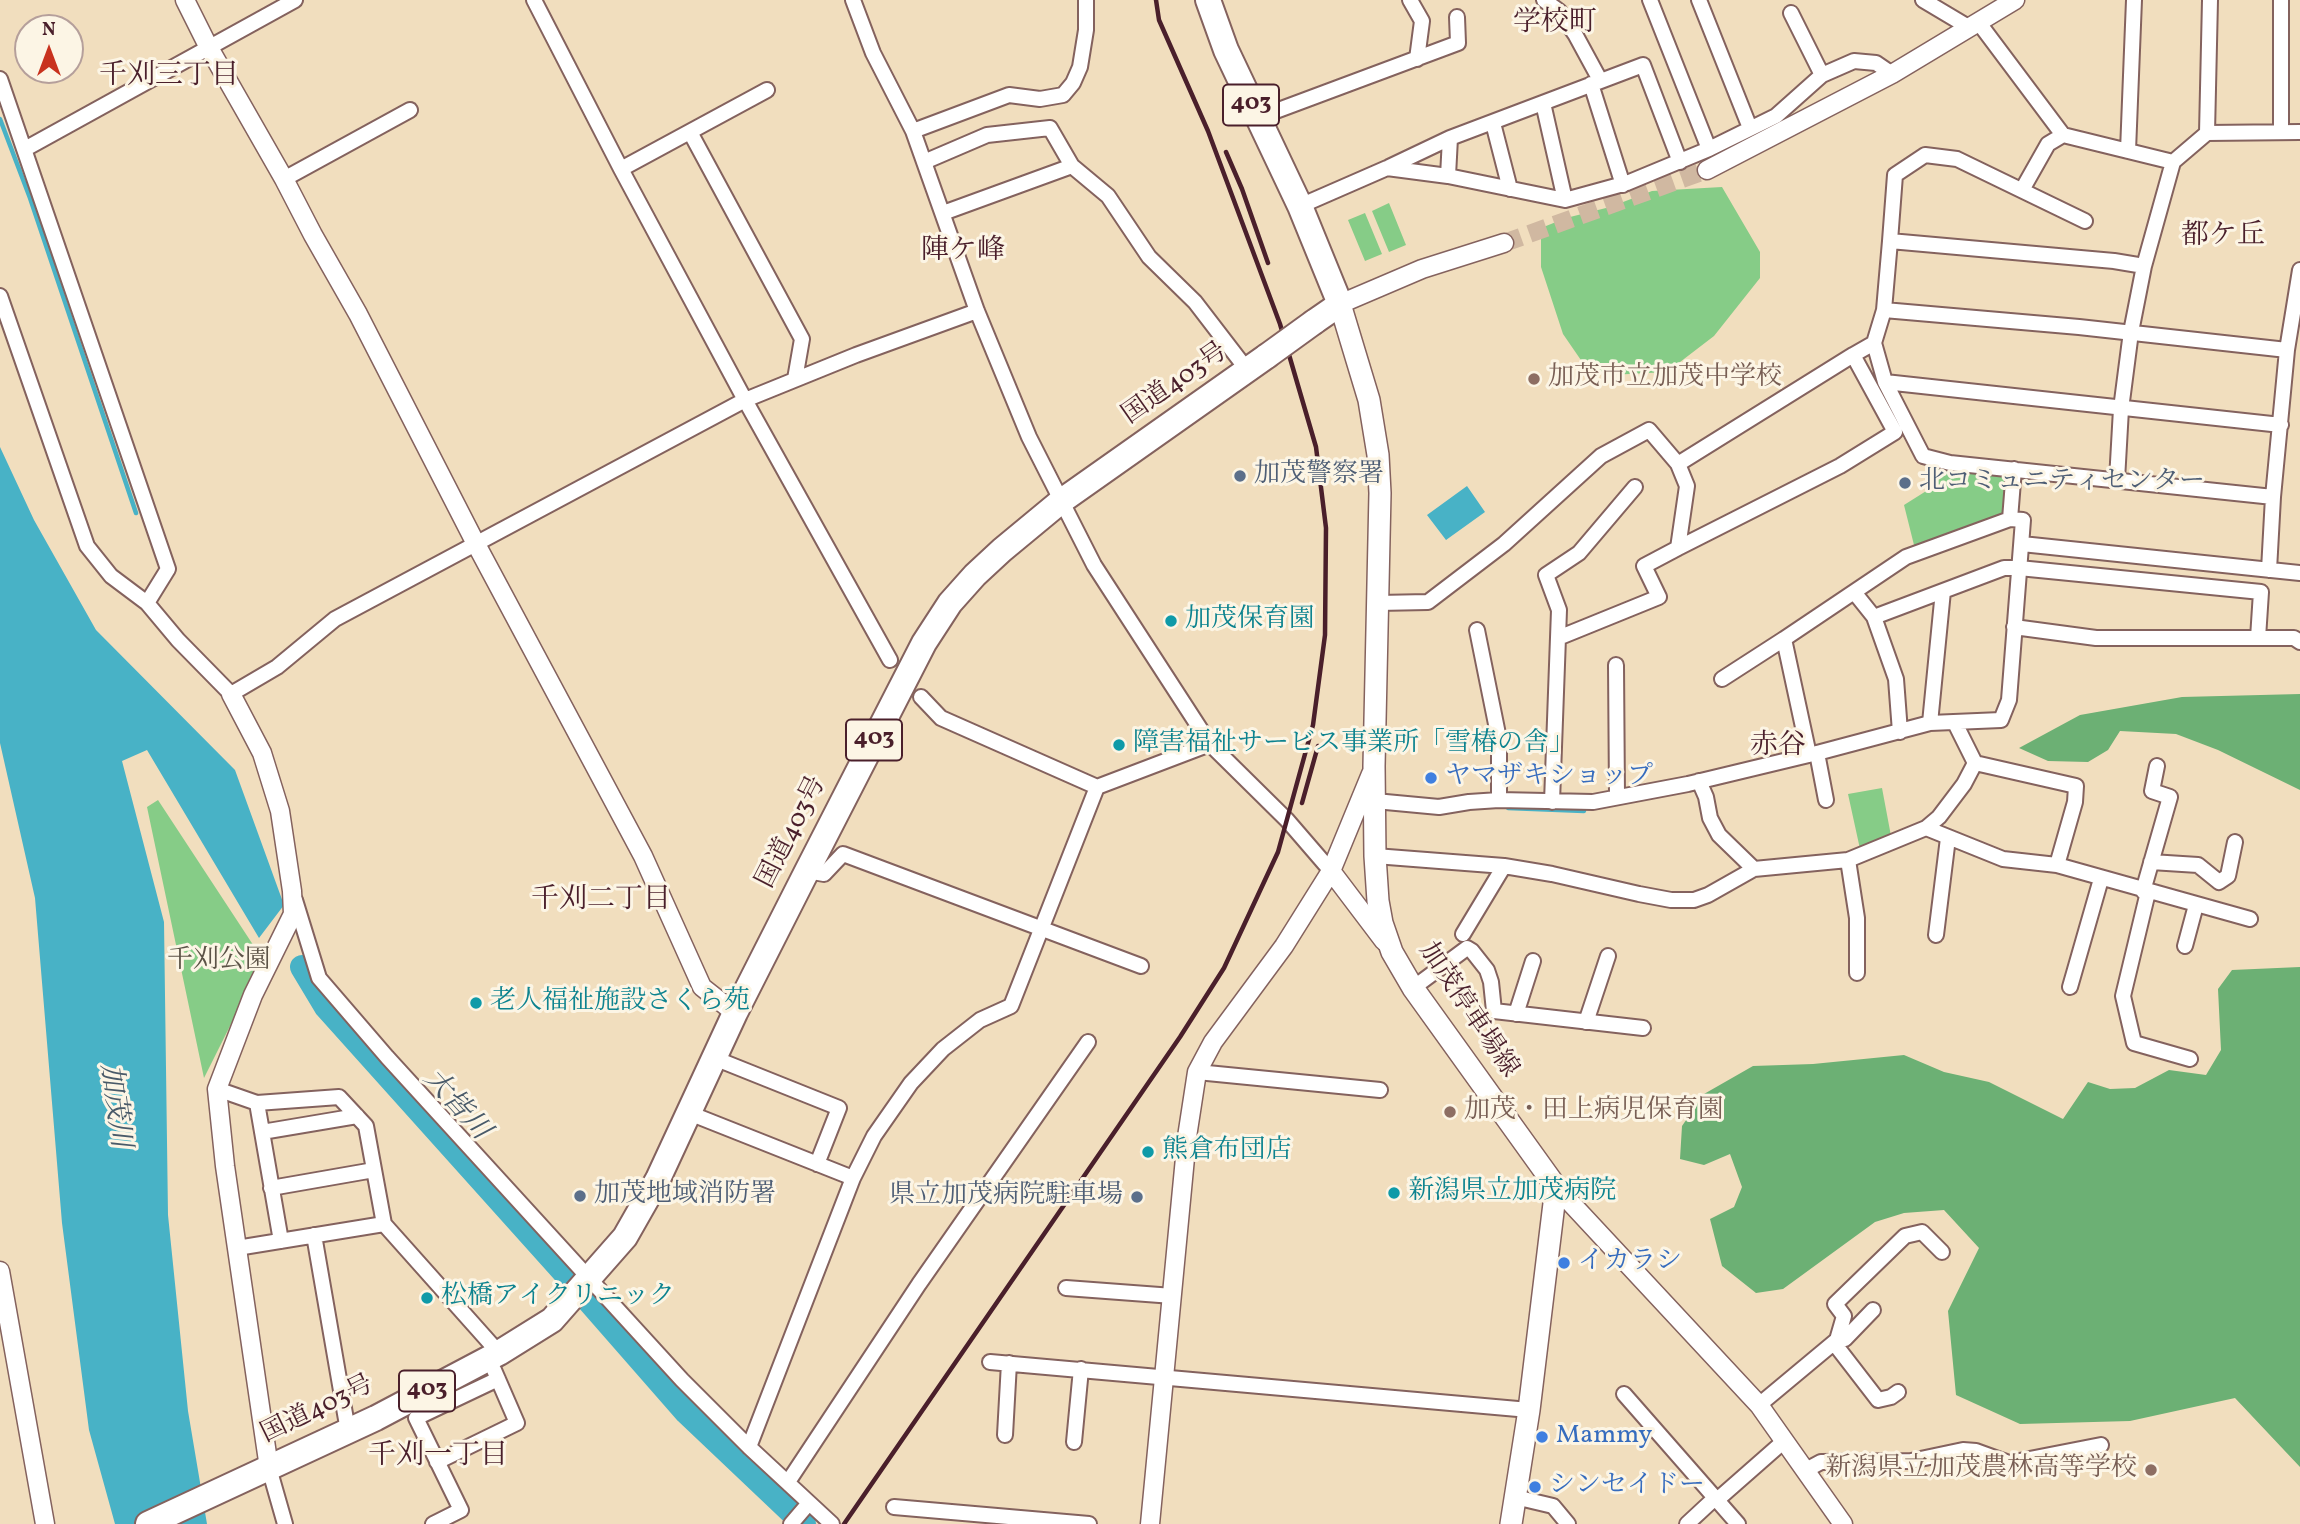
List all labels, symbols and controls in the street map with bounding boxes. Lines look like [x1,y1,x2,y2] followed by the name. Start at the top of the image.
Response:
[1513,8,1597,42] district label: 学校町
[14,14,84,84] north arrow
[42,17,56,43] text: N
[99,61,239,95] district label: 千刈三丁目
[1223,84,1279,125] road number: 403
[2181,221,2265,255] district label: 都ケ丘
[921,236,1005,270] district label: 陣ケ峰
[1117,337,1235,433] street label: 国道403号
[1548,363,1782,395] place label: 加茂市立加茂中学校
[1526,371,1542,387] marker: 加茂市立加茂中学校
[1254,460,1384,492] place label: 加茂警察署
[1919,467,2205,499] place label: 北コミュニティセンター
[1232,468,1248,484] marker: 加茂警察署
[1897,475,1913,491] marker: 北コミュニティセンター
[1185,605,1315,637] place label: 加茂保育園
[1163,613,1179,629] marker: 加茂保育園
[846,720,902,760] road number: 403
[1133,729,1575,761] place label: 障害福祉サービス事業所「雪椿の舎」
[1750,731,1806,765] district label: 赤谷
[1111,737,1127,753] marker: 障害福祉サービス事業所「雪椿の舎」
[1445,762,1653,794] place label: ヤマザキショップ
[1423,770,1439,786] marker: ヤマザキショップ
[752,772,834,894] street label: 国道403号
[531,885,671,919] district label: 千刈二丁目
[1410,938,1524,1084] street label: 加茂停車場線
[167,946,271,978] park label: 千刈公園
[490,987,750,1019] place label: 老人福祉施設さくら苑
[468,995,484,1011] marker: 老人福祉施設さくら苑
[91,1062,135,1150] water label: 加茂川
[414,1064,496,1148] water label: 大皆川
[1464,1096,1724,1128] place label: 加茂・田上病児保育園
[1442,1104,1458,1120] marker: 加茂・田上病児保育園
[1162,1136,1292,1168] place label: 熊倉布団店
[1140,1144,1156,1160] marker: 熊倉布団店
[1408,1177,1616,1209] place label: 新潟県立加茂病院
[594,1180,776,1212] place label: 加茂地域消防署
[889,1181,1123,1213] place label: 県立加茂病院駐車場
[1386,1185,1402,1201] marker: 新潟県立加茂病院
[572,1188,588,1204] marker: 加茂地域消防署
[1129,1189,1145,1205] marker: 県立加茂病院駐車場
[1578,1247,1682,1279] place label: イカラシ
[1556,1255,1572,1271] marker: イカラシ
[441,1282,675,1314] place label: 松橋アイクリニック
[419,1290,435,1306] marker: 松橋アイクリニック
[257,1370,379,1452] street label: 国道403号
[399,1371,455,1412] road number: 403
[1556,1421,1652,1453] place label: Mammy
[1534,1429,1550,1445] marker: Mammy
[368,1441,508,1475] district label: 千刈一丁目
[1825,1454,2137,1486] place label: 新潟県立加茂農林高等学校
[2143,1462,2159,1478] marker: 新潟県立加茂農林高等学校
[1549,1471,1705,1503] place label: シンセイドー
[1527,1479,1543,1495] marker: シンセイドー

